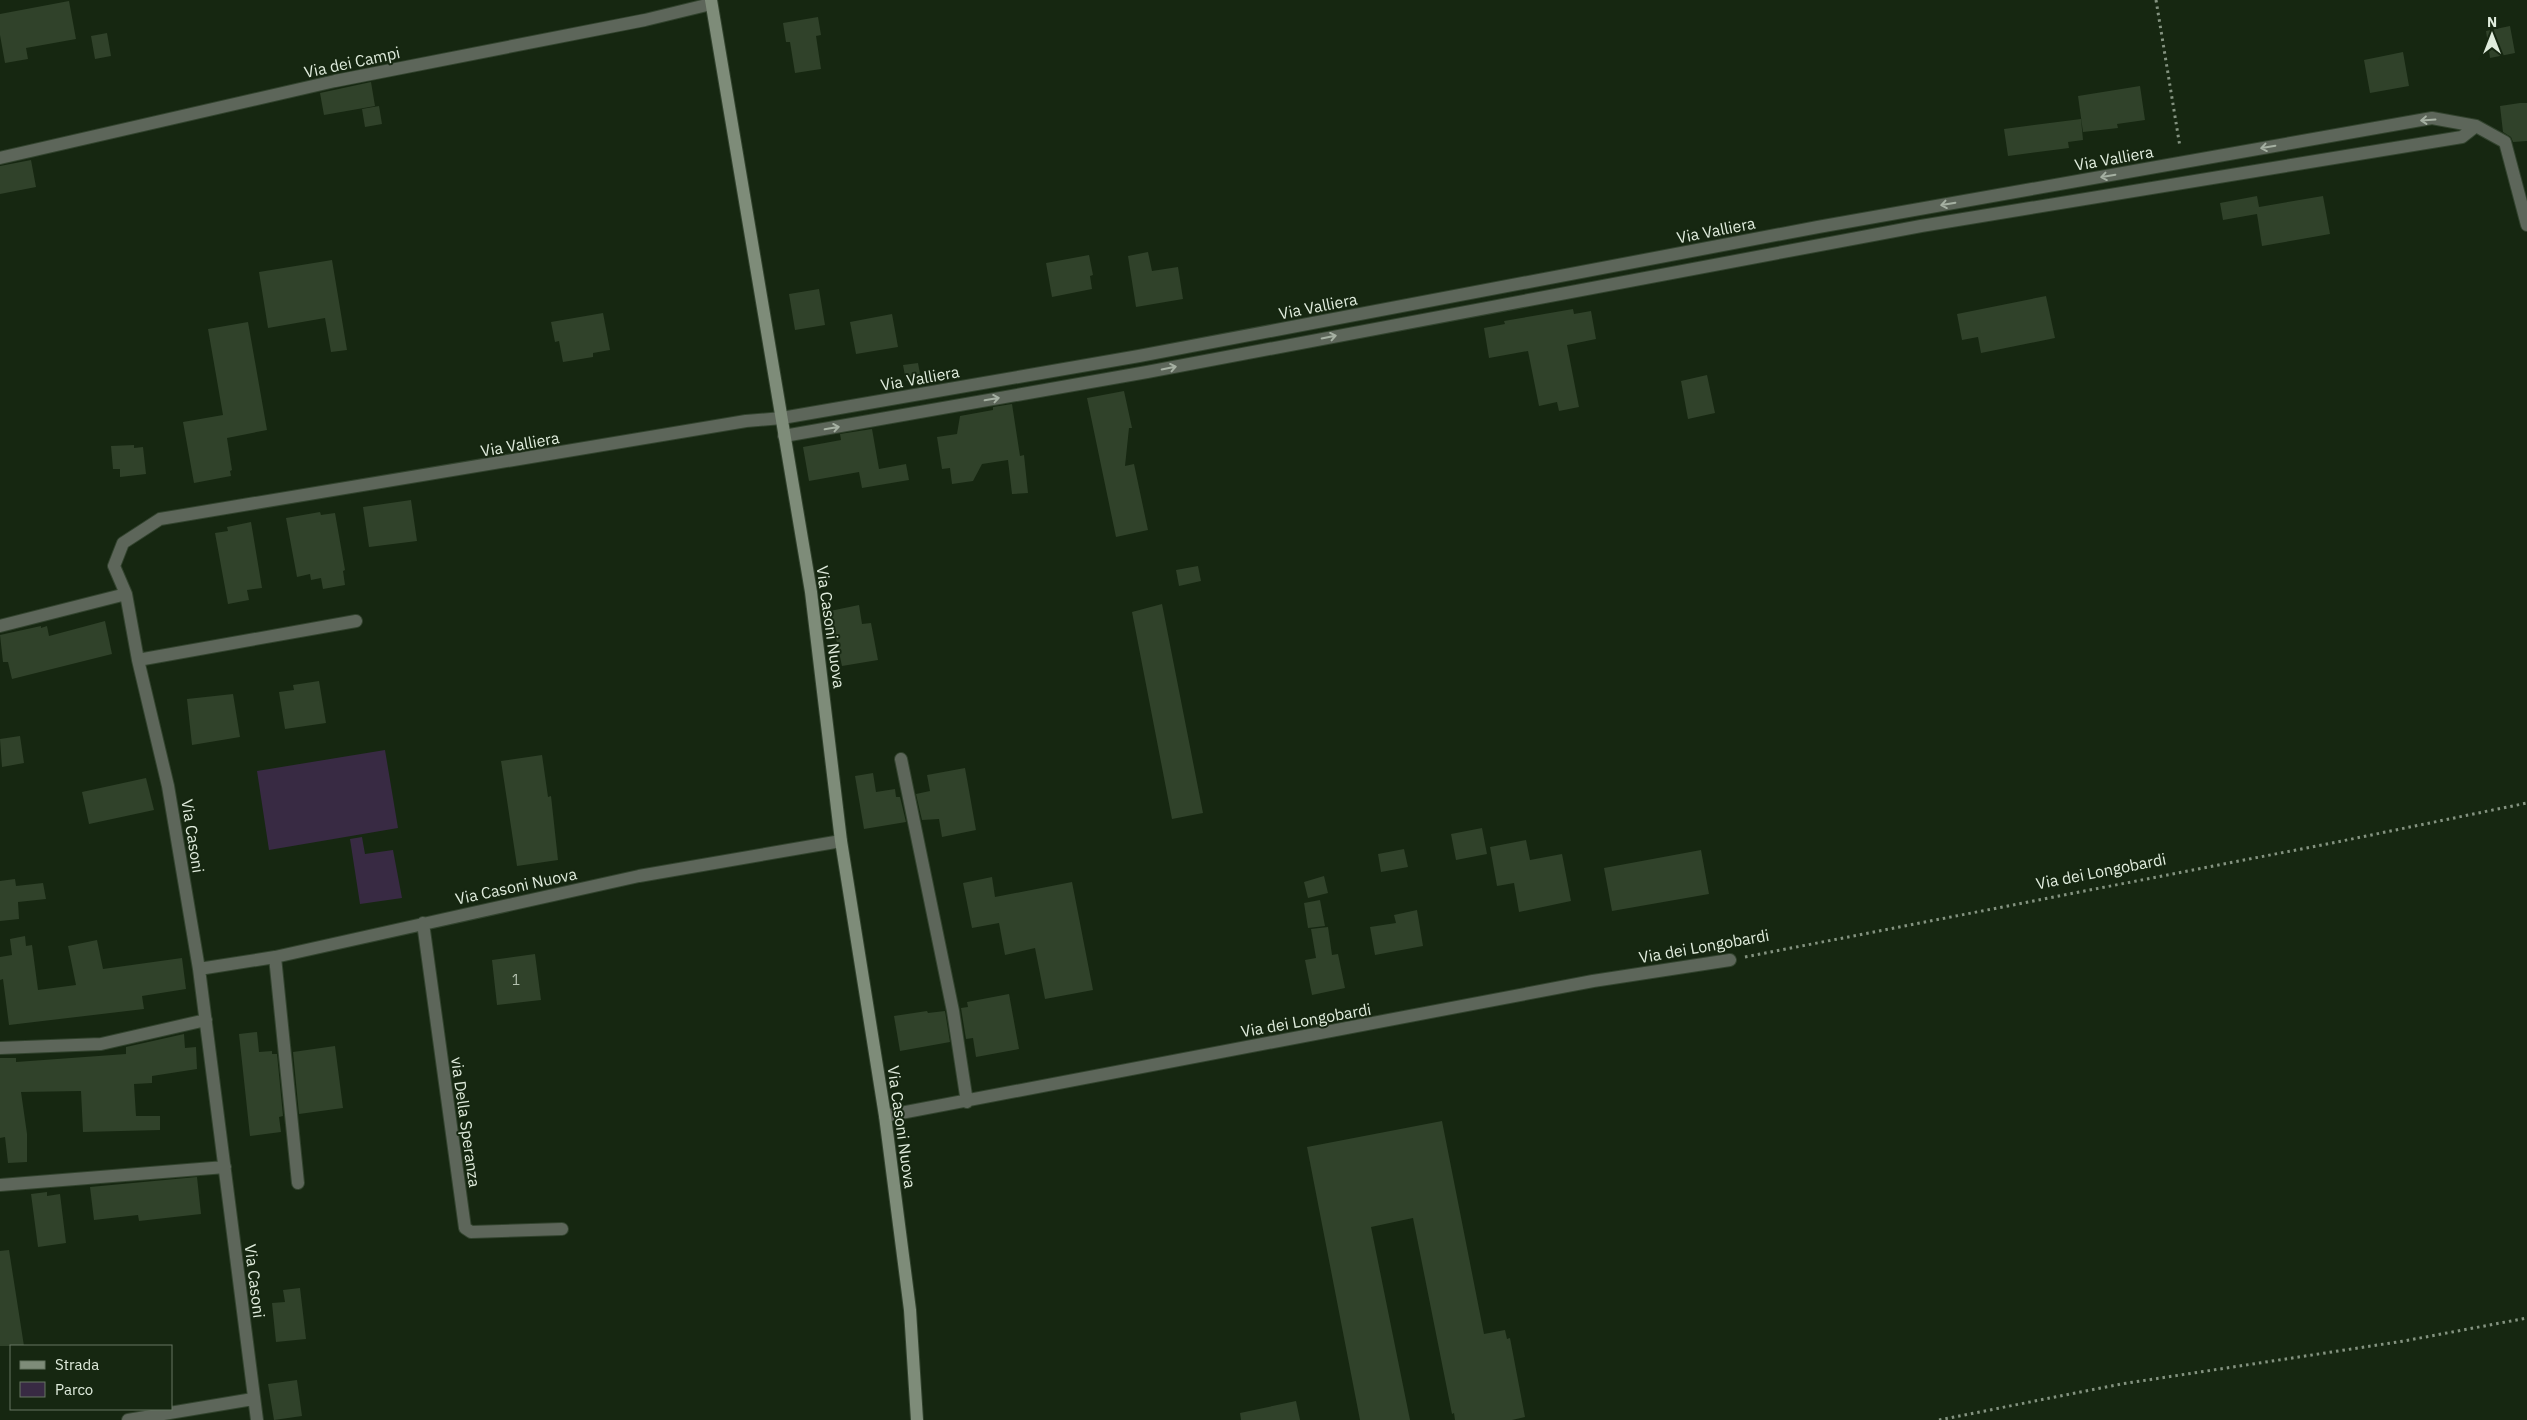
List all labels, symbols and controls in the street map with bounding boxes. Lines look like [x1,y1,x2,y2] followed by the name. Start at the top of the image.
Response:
[2467,10,2517,60] north arrow
[2487,13,2497,31] text: N
[302,42,402,82] street label: Via dei Campi
[2421,115,2437,125] one-way arrow
[2073,141,2155,175] street label: Via Valliera
[2261,143,2277,153] one-way arrow
[2101,171,2117,181] one-way arrow
[1941,199,1957,209] one-way arrow
[1675,213,1757,247] street label: Via Valliera
[1277,289,1359,323] street label: Via Valliera
[1321,332,1337,342] one-way arrow
[879,361,961,395] street label: Via Valliera
[1161,362,1177,372] one-way arrow
[984,394,1000,404] one-way arrow
[824,422,840,432] one-way arrow
[479,427,561,461] street label: Via Valliera
[812,564,850,690] street label: Via Casoni Nuova
[177,798,209,874] street label: Via Casoni
[2034,849,2168,893] street label: Via dei Longobardi
[453,863,579,909] street label: Via Casoni Nuova
[1637,925,1771,967] street label: Via dei Longobardi
[512,971,520,989] house number: 1
[1239,999,1373,1041] street label: Via dei Longobardi
[447,1056,485,1189] street label: via Della Speranza
[883,1064,921,1190] street label: Via Casoni Nuova
[241,1243,269,1319] street label: Via Casoni
[10,1345,172,1410] legend
[55,1355,99,1374] text: Strada
[55,1380,93,1399] text: Parco

